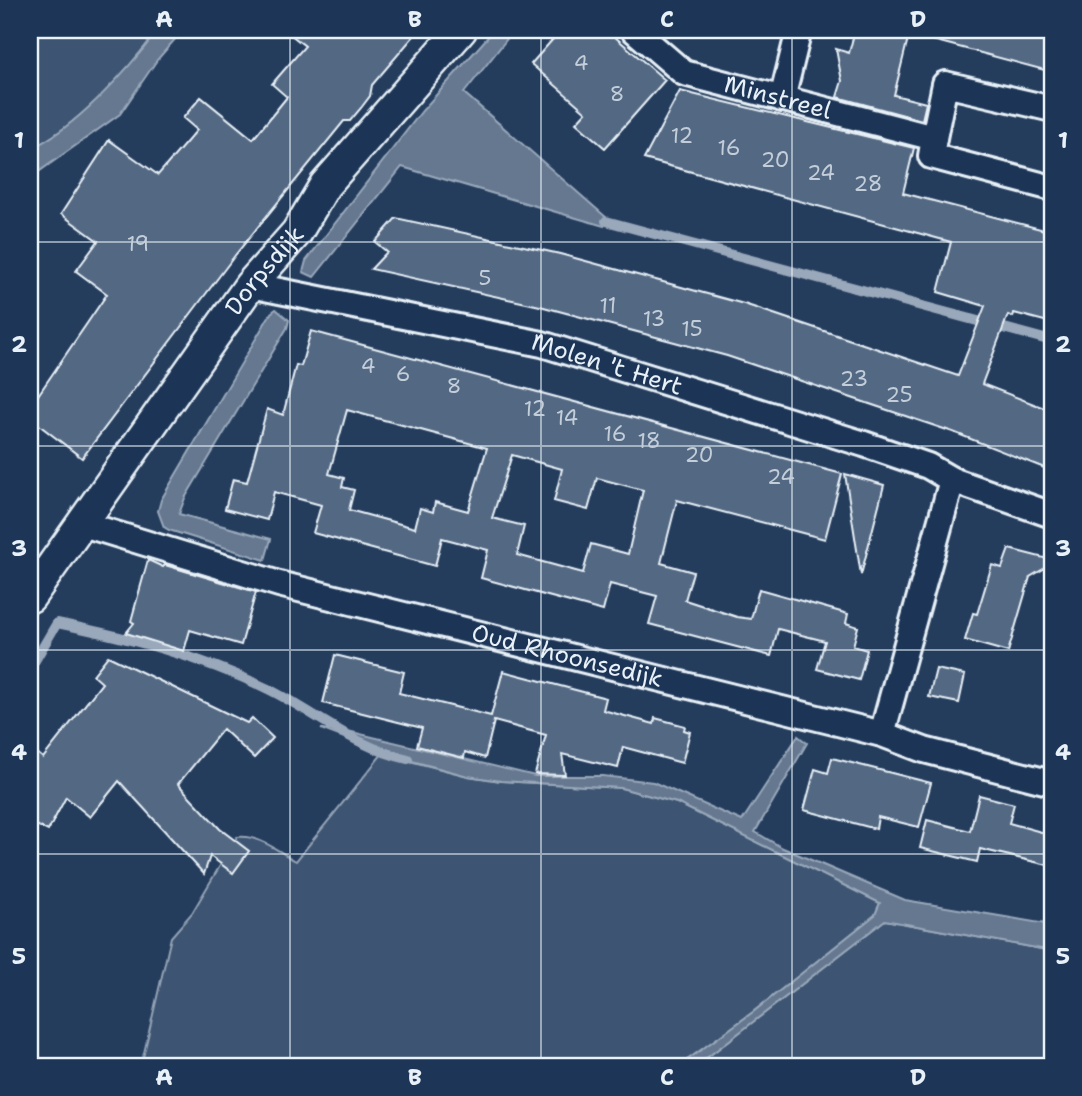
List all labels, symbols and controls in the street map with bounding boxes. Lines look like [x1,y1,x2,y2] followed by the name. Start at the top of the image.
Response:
[155,4,173,34] text: A
[408,4,422,34] text: B
[660,4,674,34] text: C
[910,4,926,34] text: D
[574,49,588,77] house number: 4
[721,68,836,127] street label: Minstreel
[610,80,624,108] house number: 8
[671,122,693,150] house number: 12
[14,125,24,155] text: 1
[1058,125,1068,155] text: 1
[718,134,740,162] house number: 16
[761,146,789,174] house number: 20
[807,159,835,187] house number: 24
[854,170,882,198] house number: 28
[218,219,311,322] street label: Dorpsdijk
[127,230,149,258] house number: 19
[479,264,491,292] house number: 5
[600,292,616,320] house number: 11
[643,305,665,333] house number: 13
[681,315,703,343] house number: 15
[528,326,686,403] street label: Molen 't Hert
[11,329,27,359] text: 2
[1055,329,1071,359] text: 2
[361,352,375,380] house number: 4
[396,360,410,388] house number: 6
[840,365,868,393] house number: 23
[447,372,461,400] house number: 8
[885,381,913,409] house number: 25
[524,395,546,423] house number: 12
[556,404,578,432] house number: 14
[604,420,626,448] house number: 16
[637,427,661,455] house number: 18
[685,441,713,469] house number: 20
[767,463,795,491] house number: 24
[11,533,27,563] text: 3
[1055,533,1071,563] text: 3
[468,617,666,695] street label: Oud Rhoonsedijk
[11,737,27,767] text: 4
[1055,737,1071,767] text: 4
[12,941,26,971] text: 5
[1056,941,1070,971] text: 5
[155,1062,173,1092] text: A
[408,1062,422,1092] text: B
[660,1062,674,1092] text: C
[910,1062,926,1092] text: D

